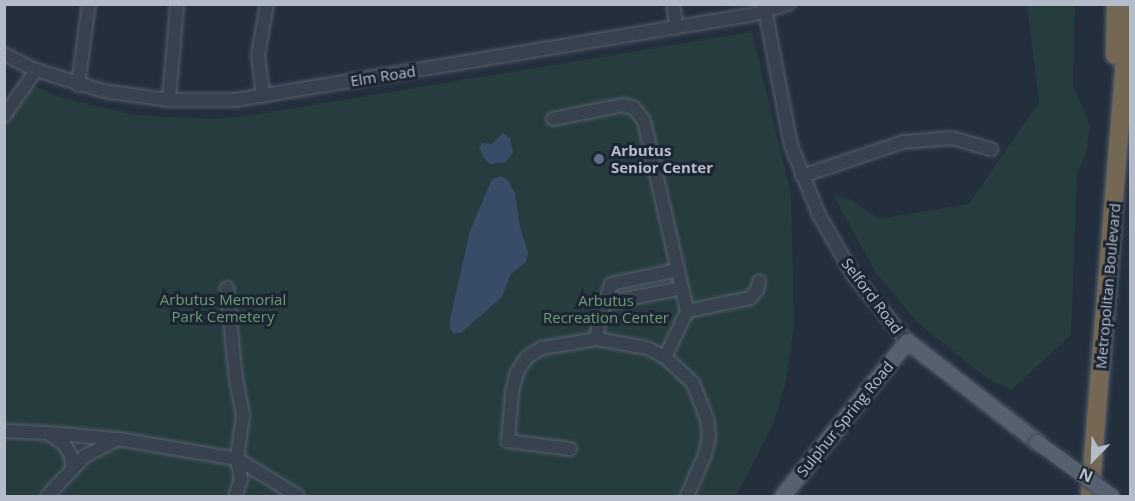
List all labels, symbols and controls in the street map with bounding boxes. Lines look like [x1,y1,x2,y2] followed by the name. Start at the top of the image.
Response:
[349,62,417,90] street label: Elm Road
[611,141,713,176] place label: Arbutus Senior Center
[592,152,606,166] marker: Arbutus Senior Center
[1092,202,1124,370] street label: Metropolitan Boulevard
[838,255,906,337] street label: Selford Road
[160,290,286,325] park label: Arbutus Memorial Park Cemetery
[543,291,669,326] park label: Arbutus Recreation Center
[793,358,897,480] street label: Sulphur Spring Road
[1063,429,1123,489] north arrow
[1076,463,1096,488] text: N

